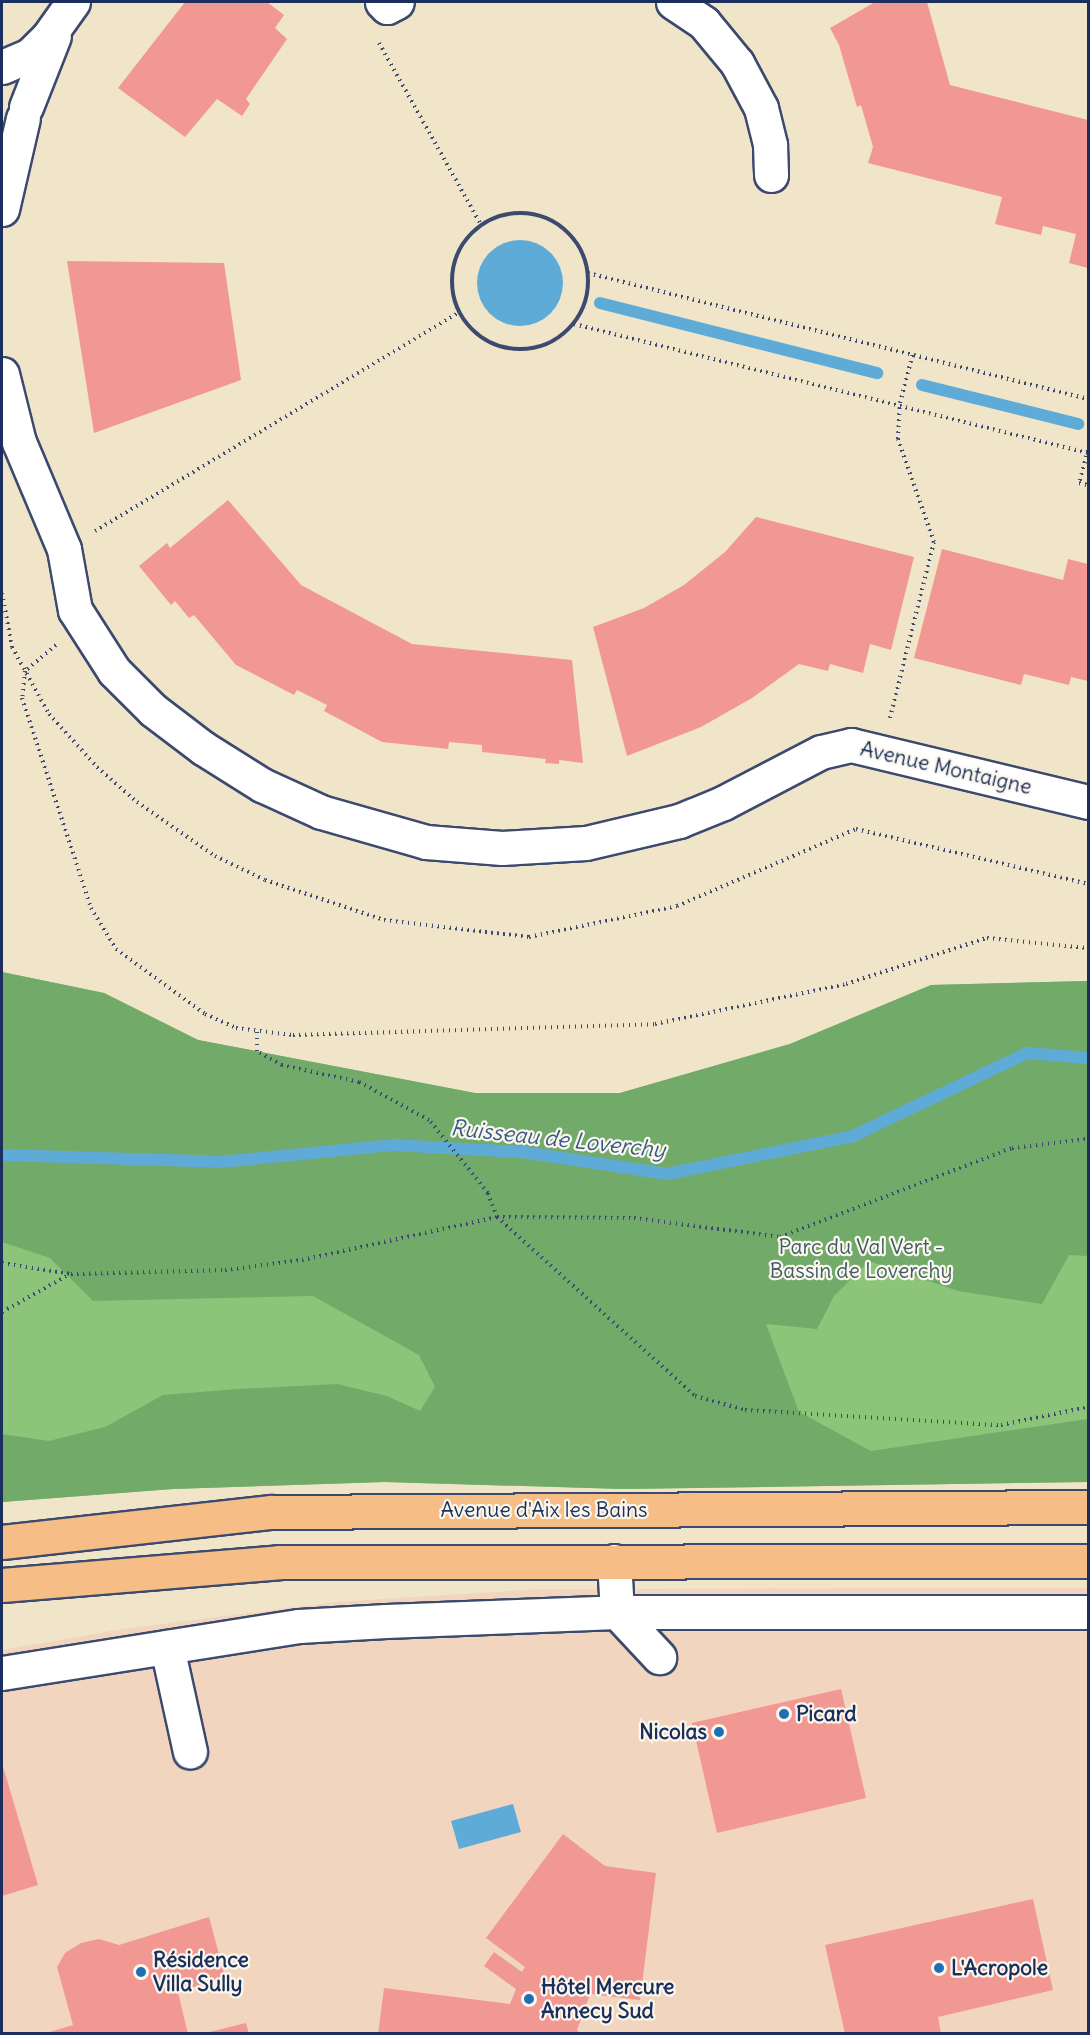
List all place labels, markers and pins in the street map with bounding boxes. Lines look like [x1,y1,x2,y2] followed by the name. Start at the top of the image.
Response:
[796,1701,857,1727] place label: Picard
[777,1707,791,1721] marker: Picard
[639,1719,707,1745] place label: Nicolas
[712,1725,726,1739] marker: Nicolas
[153,1947,249,1997] place label: Résidence Villa Sully
[951,1955,1048,1981] place label: L'Acropole
[932,1961,946,1975] marker: L'Acropole
[134,1965,148,1979] marker: Résidence Villa Sully
[541,1974,674,2024] place label: Hôtel Mercure Annecy Sud
[522,1992,536,2006] marker: Hôtel Mercure Annecy Sud

